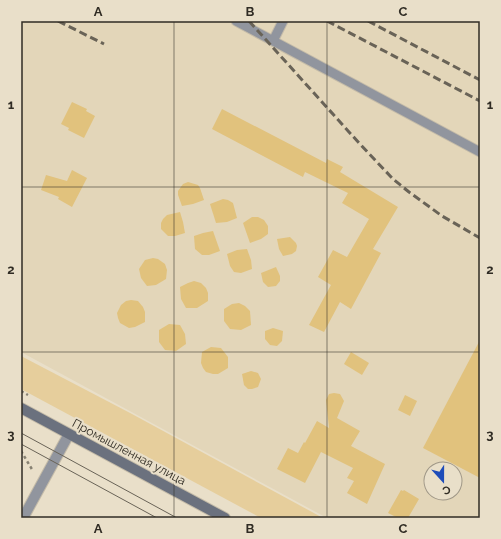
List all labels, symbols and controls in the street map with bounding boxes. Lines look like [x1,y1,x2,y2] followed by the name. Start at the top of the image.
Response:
[94,4,103,19] text: A
[246,4,255,19] text: B
[399,4,408,19] text: C
[8,97,15,112] text: 1
[487,97,494,112] text: 1
[7,262,15,277] text: 2
[486,262,494,277] text: 2
[70,416,188,488] street label: Промышленная улица
[7,427,15,442] text: 3
[486,427,494,442] text: 3
[423,461,463,501] north arrow
[440,482,452,497] text: С
[94,521,103,536] text: A
[246,521,255,536] text: B
[399,521,408,536] text: C

